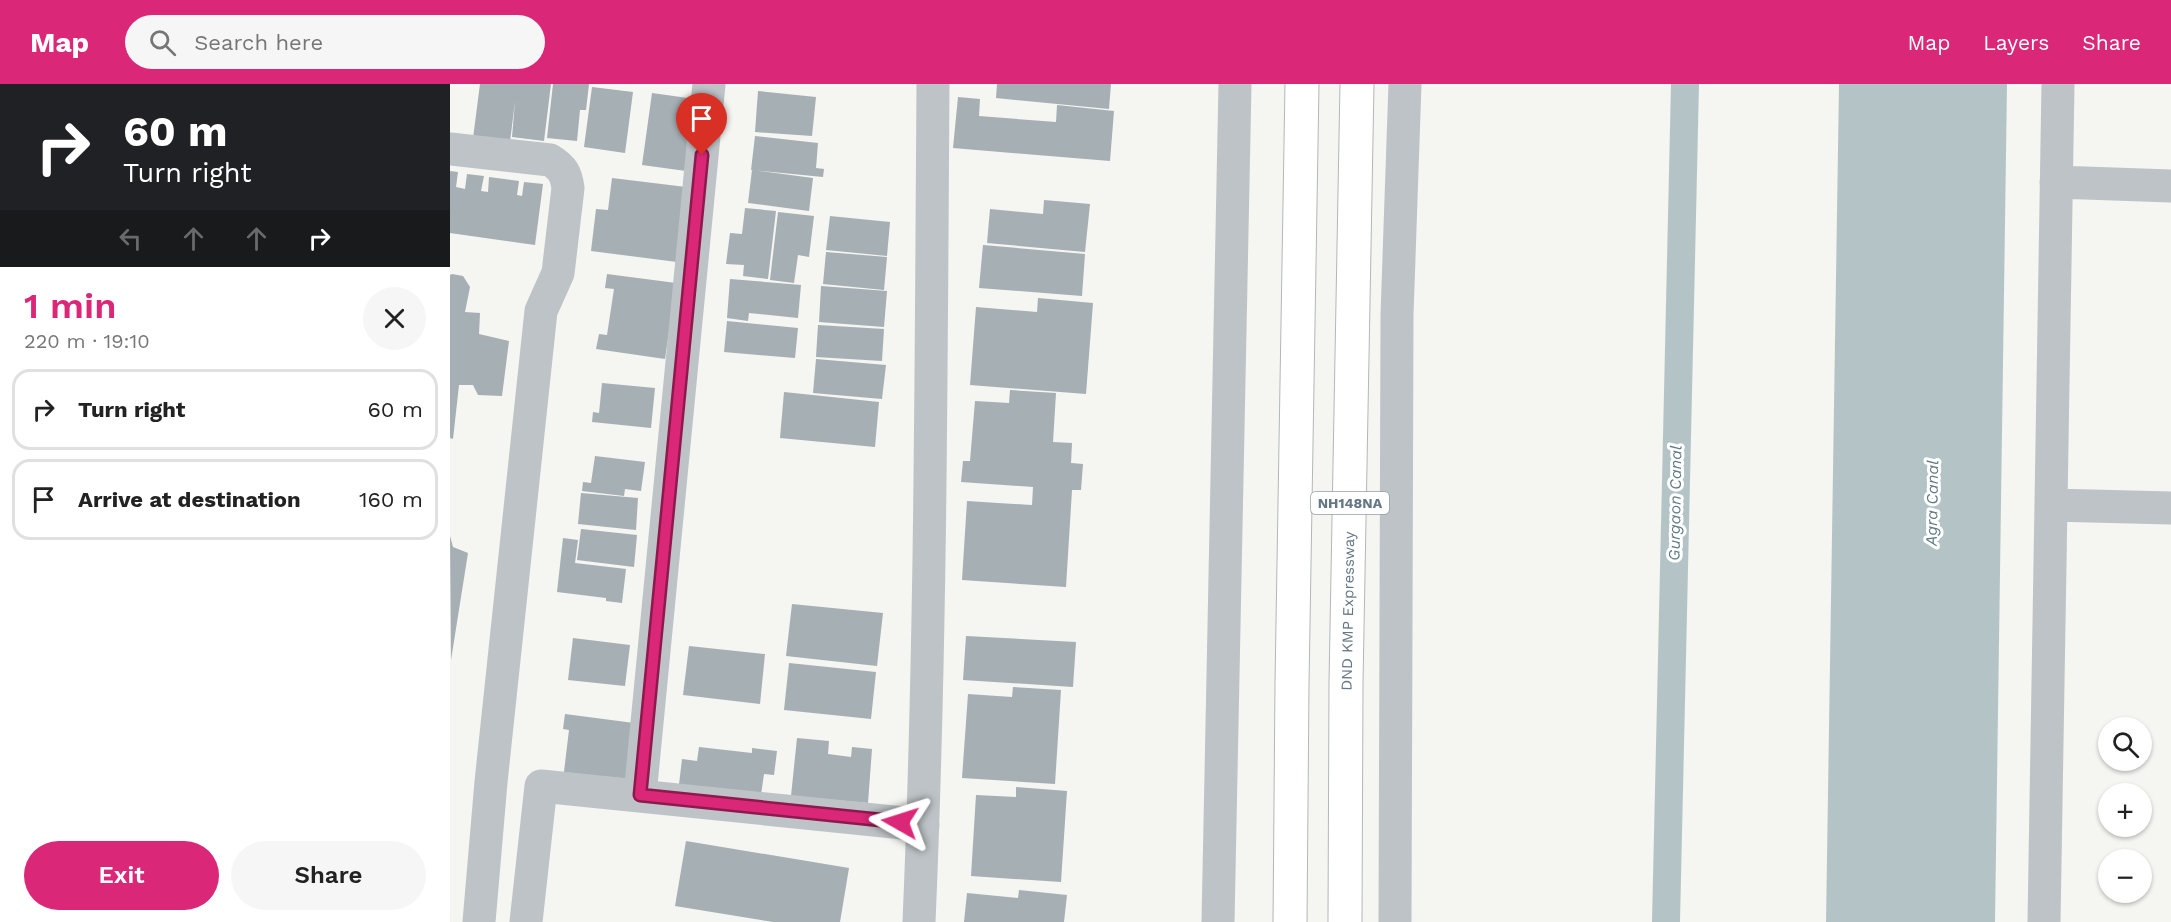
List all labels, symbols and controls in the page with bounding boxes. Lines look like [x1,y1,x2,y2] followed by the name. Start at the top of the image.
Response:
[125,15,545,69] search box
[30,26,89,59] text: Map
[146,26,179,59] icon: search
[194,30,323,55] text: Search here
[1907,30,1950,55] text: Map
[1983,30,2049,55] text: Layers
[2082,30,2141,55] text: Share
[676,93,727,155] pin
[685,102,718,135] icon: arrive
[123,107,227,156] text: 60 m
[24,108,102,186] icon: right
[123,157,252,189] text: Turn right
[114,222,147,255] icon: left
[177,222,210,255] icon: ahead
[240,222,273,255] icon: ahead
[303,222,336,255] icon: right
[24,285,116,327] text: 1 min
[363,287,426,350] button: close
[24,329,150,353] text: 220 m · 19:10
[27,393,60,426] icon: right
[78,397,185,422] text: Turn right
[367,397,423,422] text: 60 m
[1664,445,1686,561] water label: Gurgaon Canal
[1922,460,1942,547] water label: Agra Canal
[27,483,60,516] icon: arrive
[78,487,301,512] text: Arrive at destination
[359,487,423,512] text: 160 m
[1311,492,1389,514] road number: NH148NA
[1338,531,1358,691] street label: DND KMP Expressway
[2098,717,2152,903] map controls
[2098,717,2152,771] button: search
[2098,783,2152,837] button: +
[868,790,932,854] position arrow
[24,841,219,910] button: Exit
[231,841,426,910] button: Share
[2098,849,2152,903] button: −

